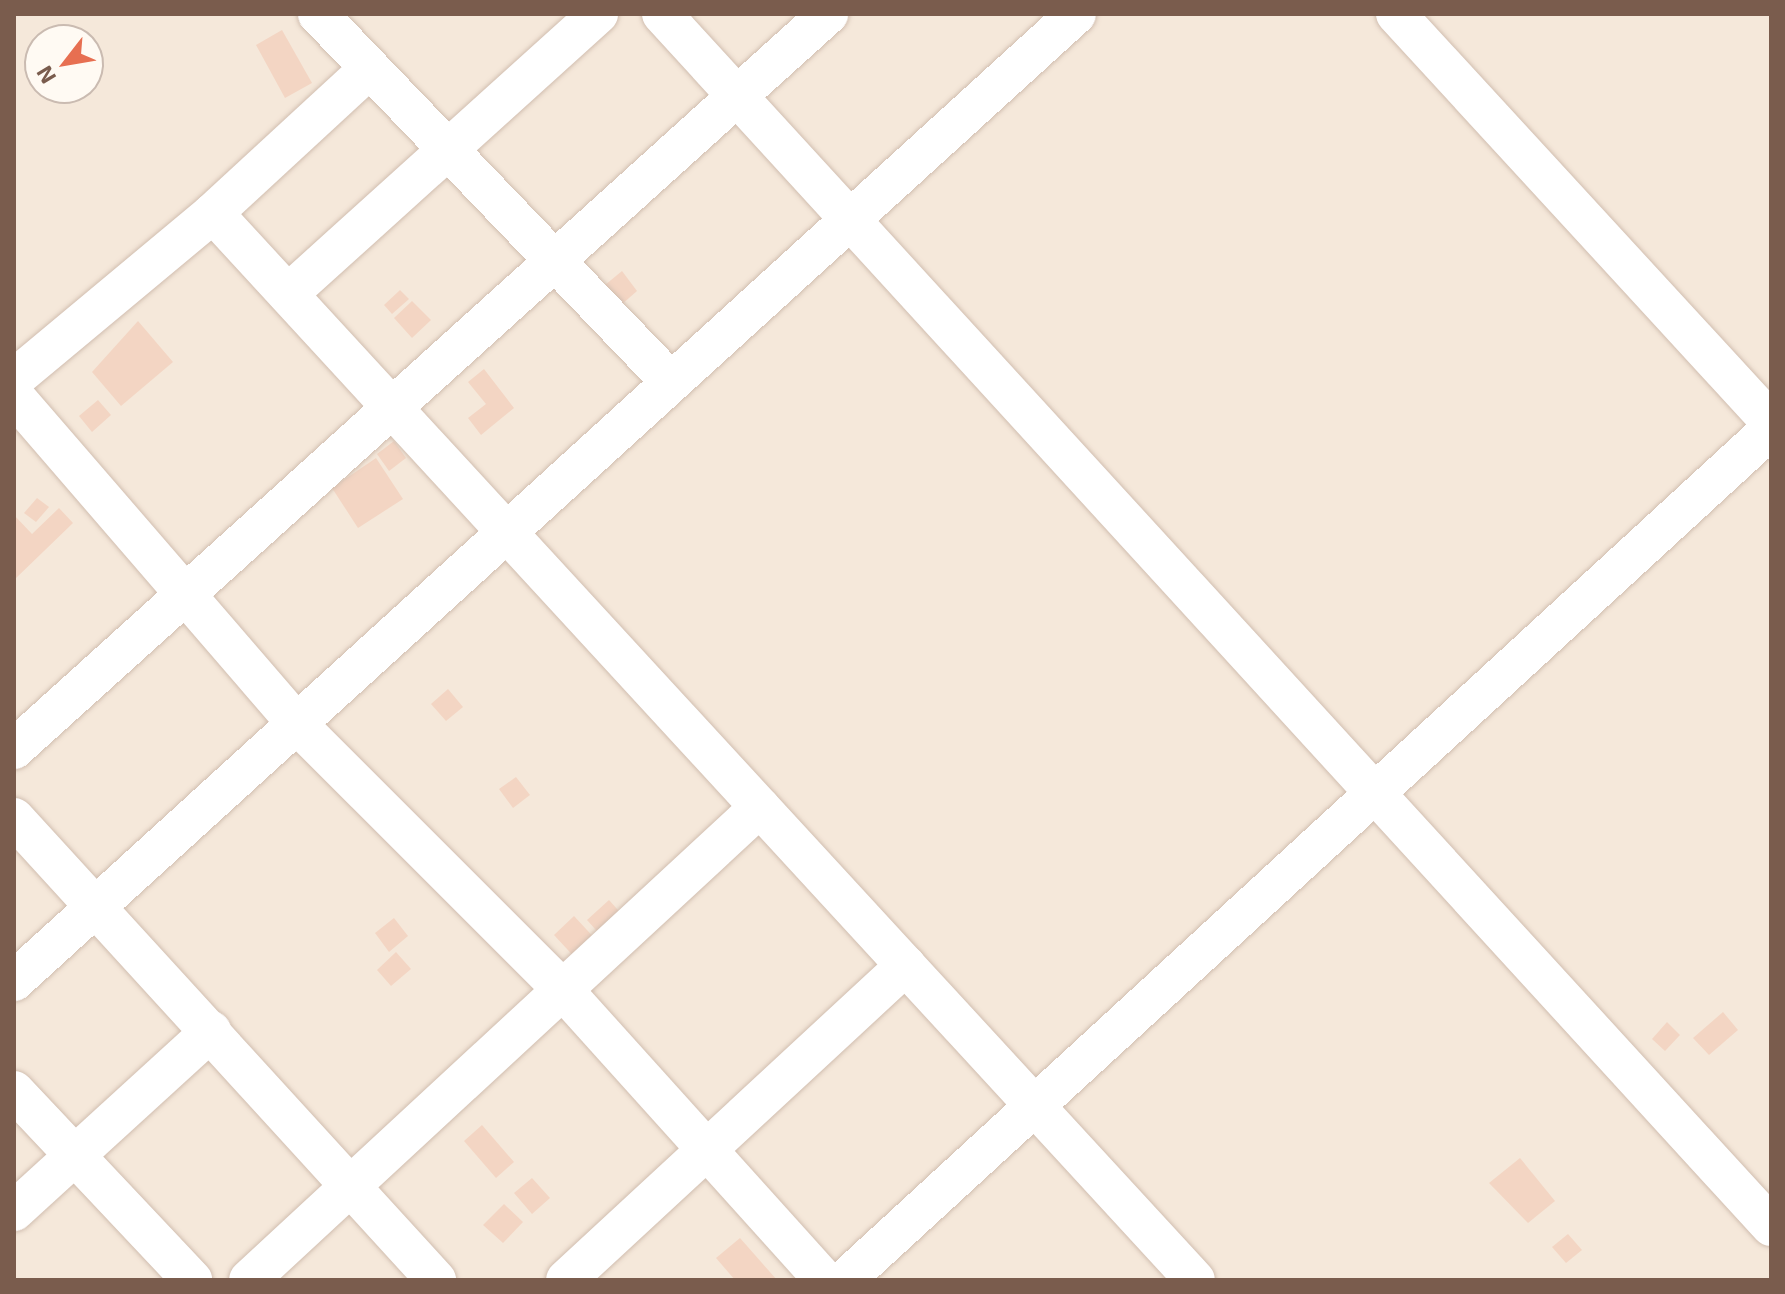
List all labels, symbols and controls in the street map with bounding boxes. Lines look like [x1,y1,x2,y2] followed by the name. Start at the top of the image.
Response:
[24,24,104,104] north arrow
[30,62,60,89] text: N

